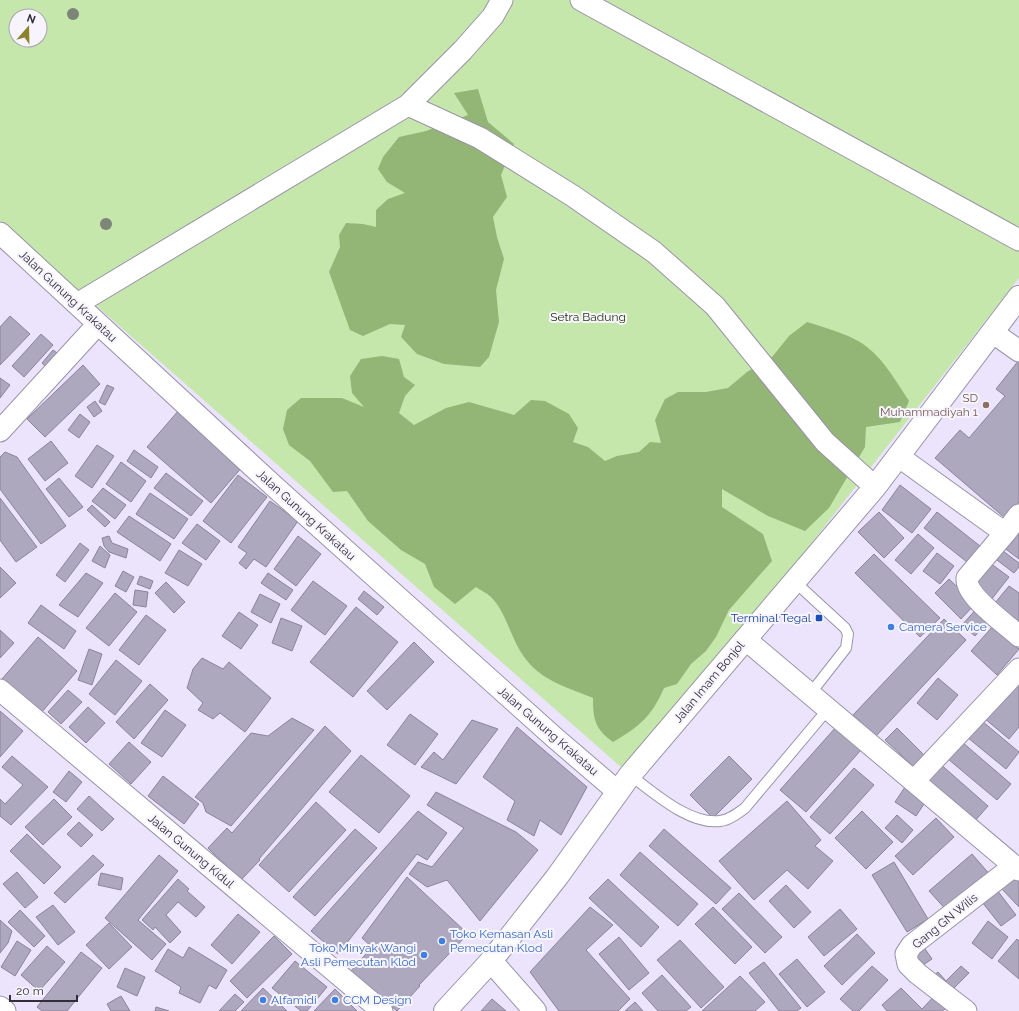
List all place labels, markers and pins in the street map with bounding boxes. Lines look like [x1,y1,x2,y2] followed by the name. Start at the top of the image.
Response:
[880,391,978,419] place label: SD Muhammadiyah 1
[981,400,991,410] marker: SD Muhammadiyah 1
[731,611,812,625] place label: Terminal Tegal
[814,613,824,623] marker: Terminal Tegal
[899,620,987,634] place label: Camera Service
[886,622,896,632] marker: Camera Service
[450,927,553,955] place label: Toko Kemasan Asli Pemecutan Klod
[437,936,447,946] marker: Toko Kemasan Asli Pemecutan Klod
[301,941,416,969] place label: Toko Minyak Wangi Asli Pemecutan Klod
[419,950,429,960] marker: Toko Minyak Wangi Asli Pemecutan Klod
[271,993,317,1007] place label: Alfamidi
[343,993,411,1007] place label: CCM Design
[258,995,268,1005] marker: Alfamidi
[330,995,340,1005] marker: CCM Design

